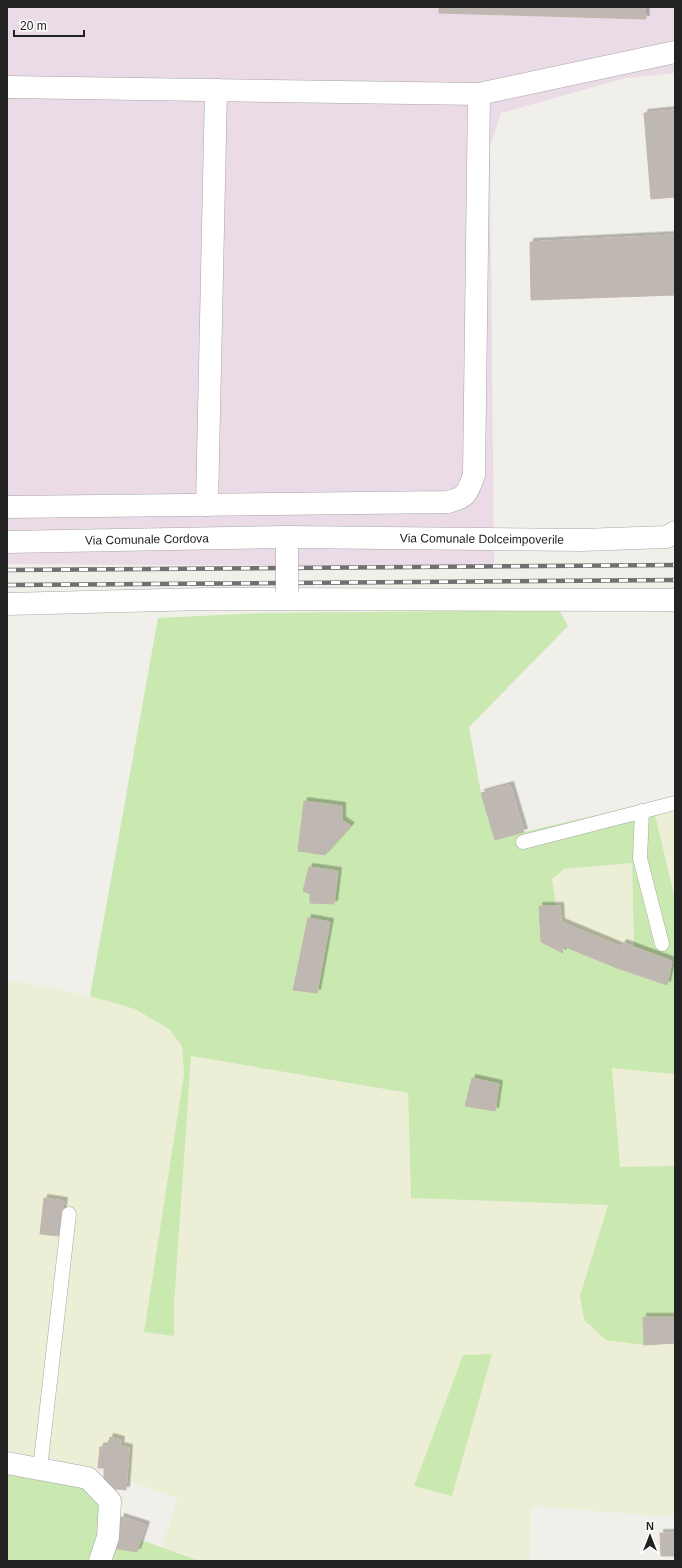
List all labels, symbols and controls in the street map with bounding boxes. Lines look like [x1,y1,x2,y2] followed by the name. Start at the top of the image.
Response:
[14,12,84,38] scale bar
[20,19,47,33] text: 20 m
[85,531,209,548] street label: Via Comunale Cordova
[400,531,564,547] street label: Via Comunale Dolceimpoverile
[630,1516,670,1556] north arrow
[646,1520,654,1532] text: N

